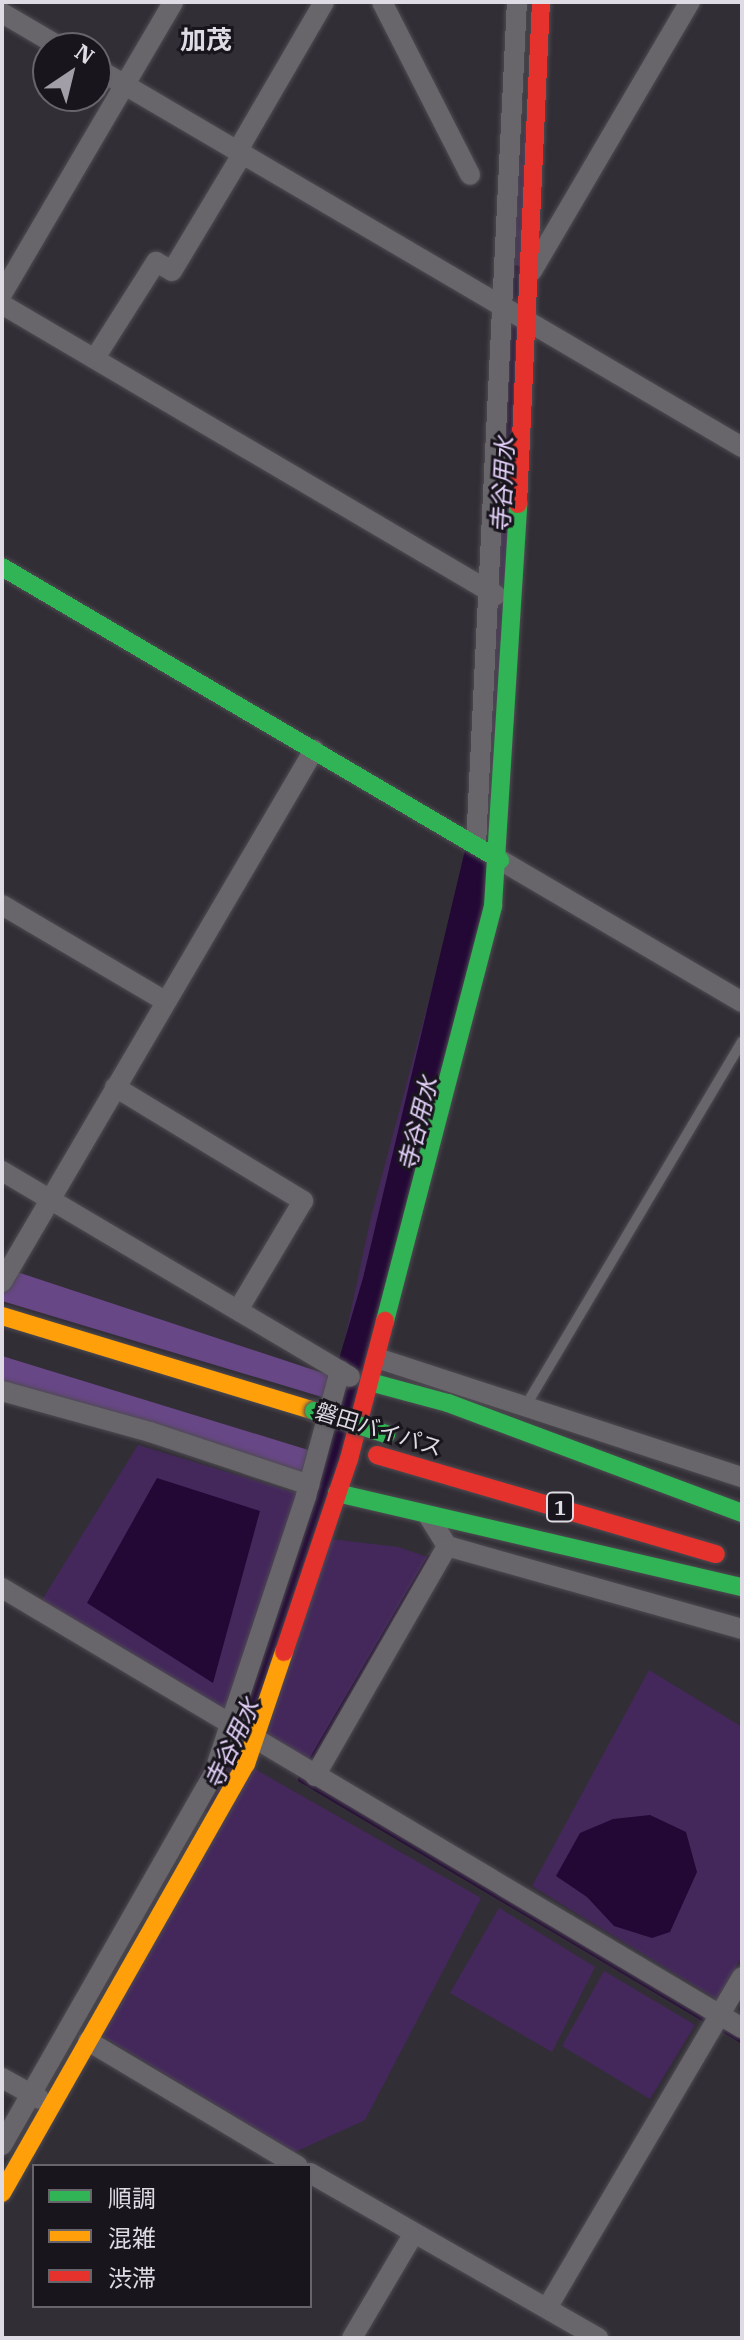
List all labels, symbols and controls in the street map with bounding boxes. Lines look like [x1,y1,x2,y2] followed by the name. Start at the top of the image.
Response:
[180,24,232,56] district label: 加茂
[32,32,112,112] north arrow
[69,37,100,70] text: N
[486,436,520,534] water label: 寺谷用水
[392,1074,444,1174] water label: 寺谷用水
[312,1397,446,1461] street label: 磐田バイパス
[546,1491,574,1523] road number: 1
[199,1694,265,1794] water label: 寺谷用水
[32,2164,312,2308] legend
[108,2182,156,2214] text: 順調
[108,2222,156,2254] text: 混雑
[108,2262,156,2294] text: 渋滞

